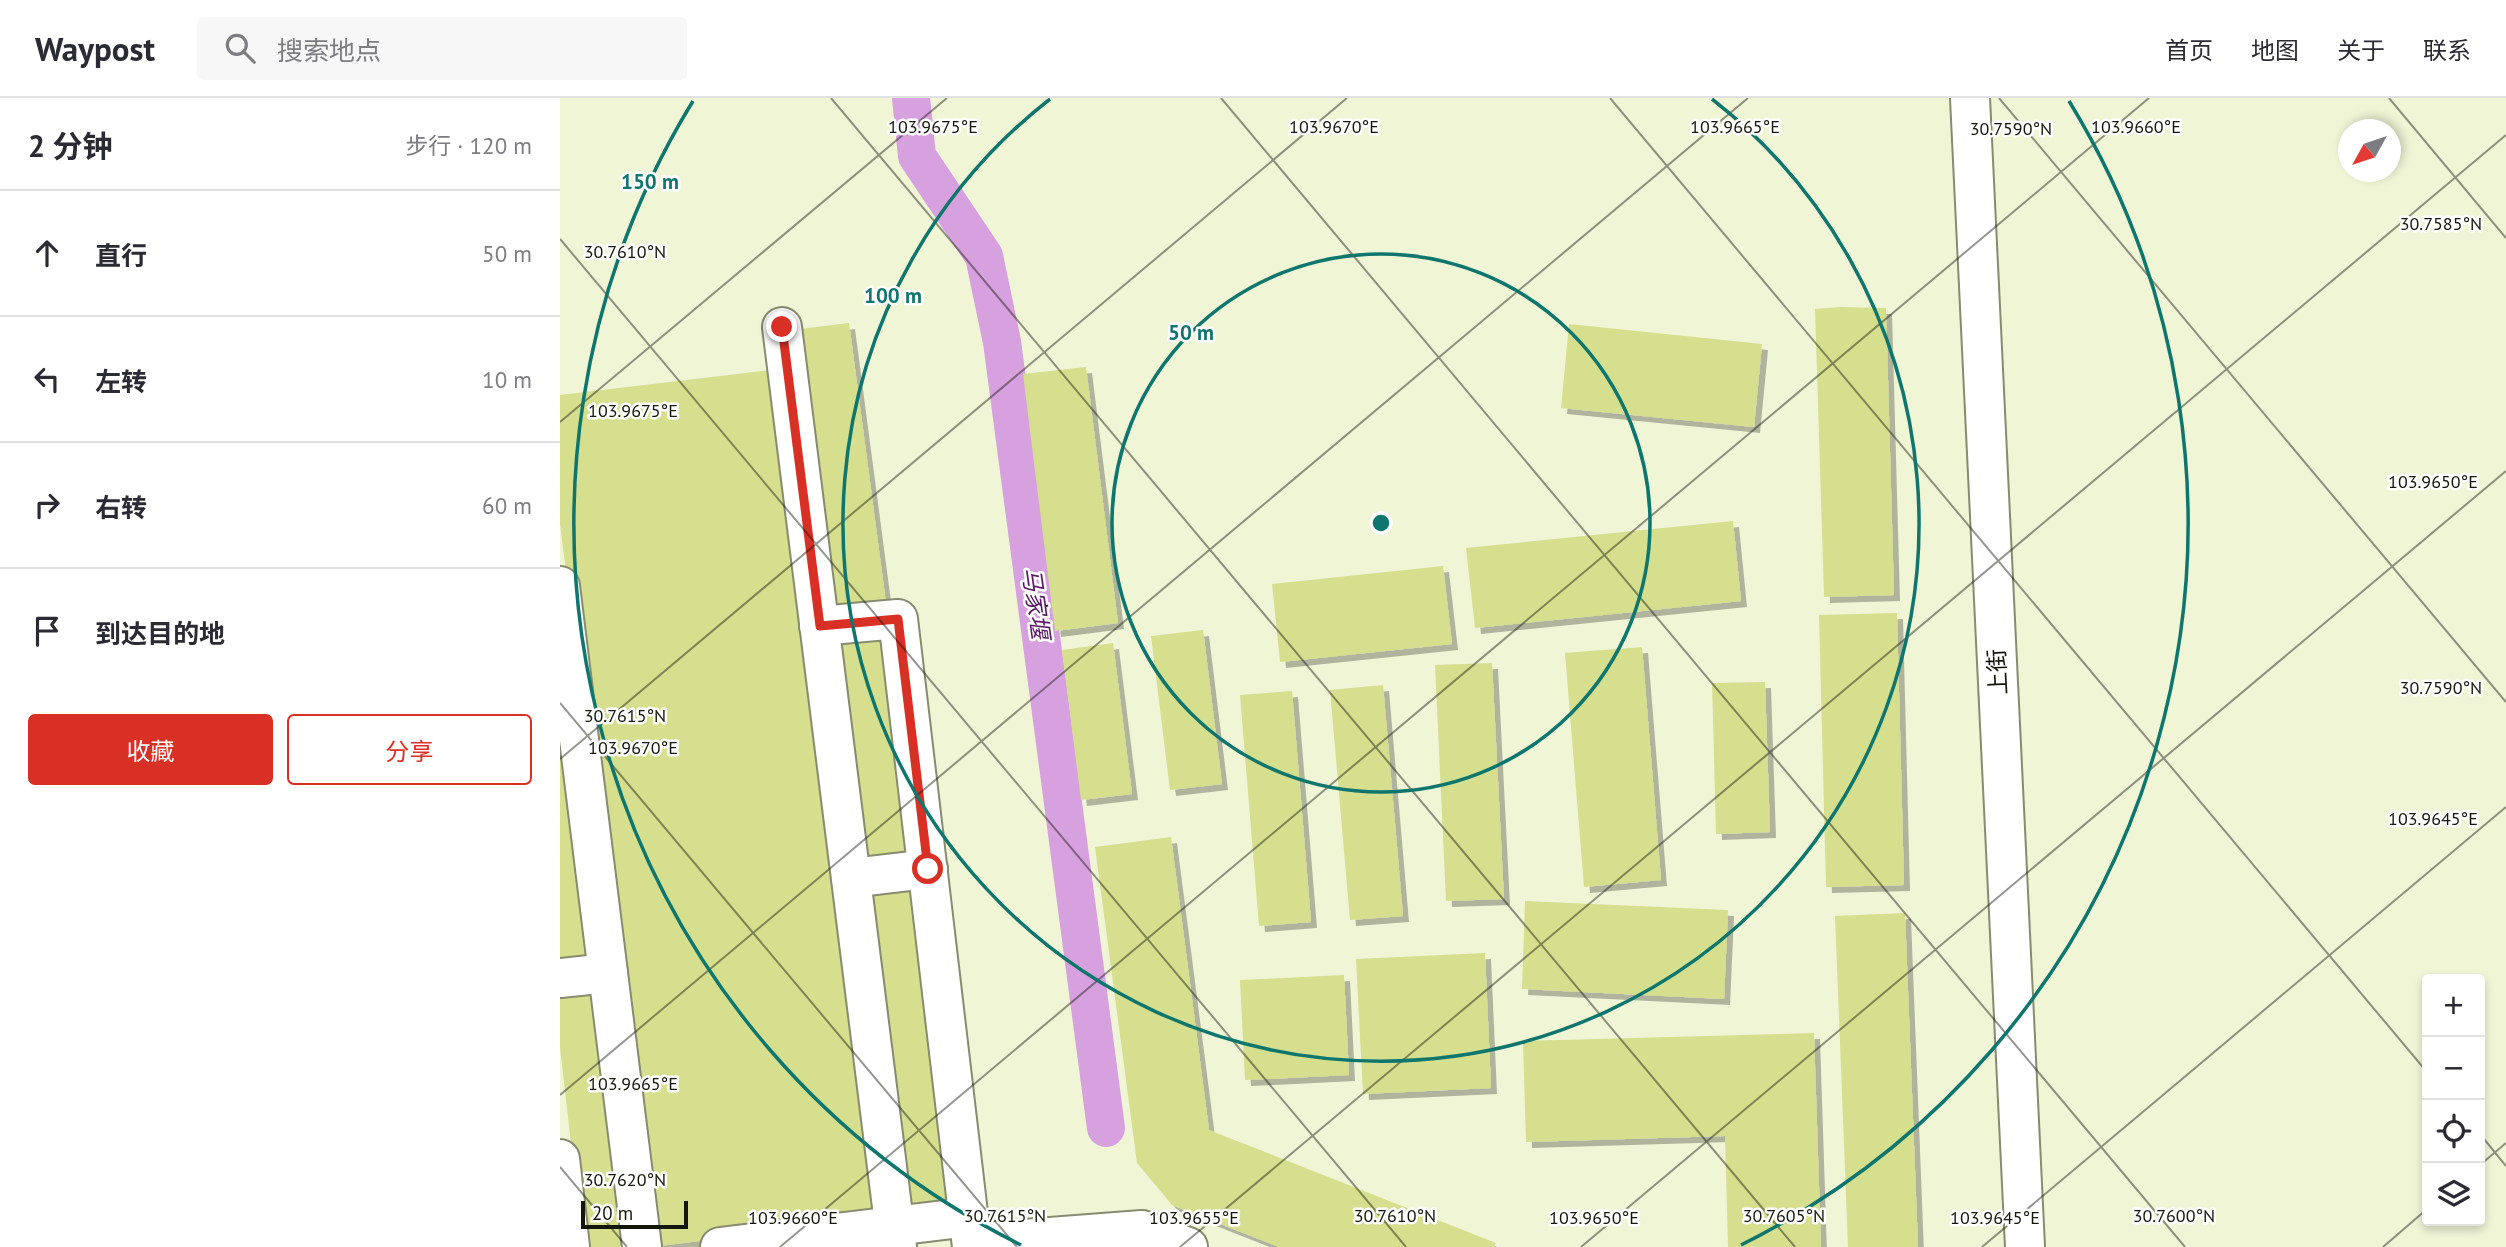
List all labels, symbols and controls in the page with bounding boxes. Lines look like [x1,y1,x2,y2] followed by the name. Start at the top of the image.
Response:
[197,17,687,80] search box
[35,27,155,70] text: Waypost
[221,29,259,67] icon: search
[277,34,381,67] text: 搜索地点
[2165,35,2213,66] text: 首页
[2251,35,2299,66] text: 地图
[2337,35,2385,66] text: 关于
[2423,35,2471,66] text: 联系
[888,115,978,138] text: 103.9675°E
[1289,115,1379,138] text: 103.9670°E
[1690,115,1780,138] text: 103.9665°E
[2091,115,2181,138] text: 103.9660°E
[1970,117,2052,140] text: 30.7590°N
[2338,119,2401,182] north arrow
[28,126,113,165] text: 2 分钟
[405,131,532,160] text: 步行 · 120 m
[621,168,679,195] text: 150 m
[2400,212,2482,235] text: 30.7585°N
[28,234,66,272] icon: ahead
[95,239,147,272] text: 直行
[482,239,532,268] text: 50 m
[584,240,666,263] text: 30.7610°N
[864,282,922,309] text: 100 m
[766,311,797,342] route end
[1168,319,1214,346] text: 50 m
[28,360,66,398] icon: left
[95,365,147,398] text: 左转
[482,365,532,394] text: 10 m
[588,399,678,422] text: 103.9675°E
[2388,470,2478,493] text: 103.9650°E
[28,486,66,524] icon: right
[95,491,147,524] text: 右转
[482,491,532,520] text: 60 m
[1369,511,1393,535] centre of rings
[1016,565,1057,645] water label: 马家堰
[28,612,66,650] icon: arrive
[95,617,225,650] text: 到达目的地
[1981,648,2013,696] street label: 上街
[2400,676,2482,699] text: 30.7590°N
[584,704,666,727] text: 30.7615°N
[28,714,273,785] button: 收藏
[287,714,532,785] button: 分享
[588,736,678,759] text: 103.9670°E
[2388,807,2478,830] text: 103.9645°E
[912,853,943,884] route start
[2422,974,2485,1226] map controls
[2422,974,2485,1037] button: +
[2422,1037,2485,1100] button: −
[588,1072,678,1095] text: 103.9665°E
[2422,1100,2485,1163] button: locate
[2422,1163,2485,1226] button: layers
[584,1168,666,1191] text: 30.7620°N
[581,1198,688,1230] scale bar
[592,1201,633,1225] text: 20 m
[964,1204,1046,1227] text: 30.7615°N
[1354,1204,1436,1227] text: 30.7610°N
[1743,1204,1825,1227] text: 30.7605°N
[2133,1204,2215,1227] text: 30.7600°N
[748,1206,838,1229] text: 103.9660°E
[1149,1206,1239,1229] text: 103.9655°E
[1549,1206,1639,1229] text: 103.9650°E
[1950,1206,2040,1229] text: 103.9645°E

